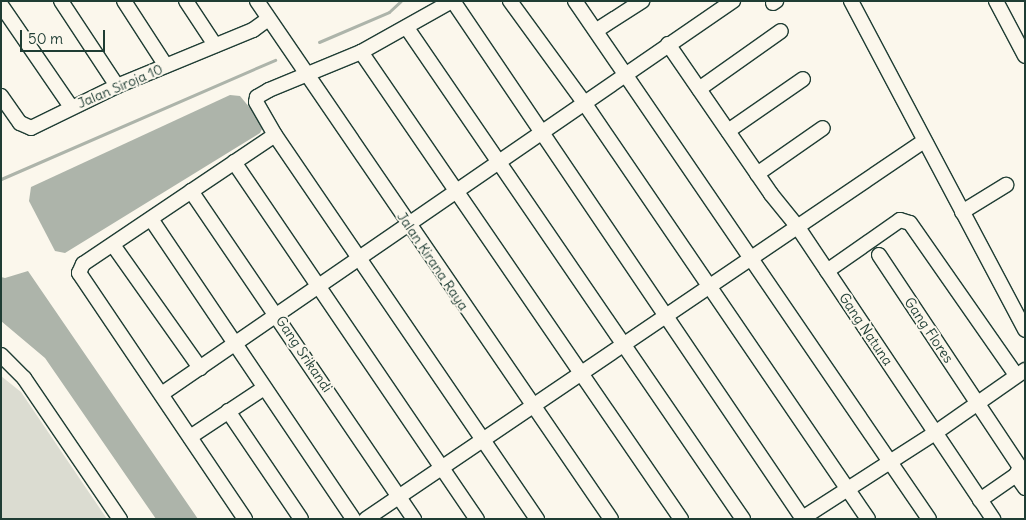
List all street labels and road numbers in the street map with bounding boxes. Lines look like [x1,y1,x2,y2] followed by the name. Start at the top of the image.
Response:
[75,60,165,112] street label: Jalan Siroja 10
[394,209,472,313] street label: Jalan Kirana Raya
[836,290,896,368] street label: Gang Natuna
[901,294,957,366] street label: Gang Flores
[272,313,336,395] street label: Gang Srikandi

